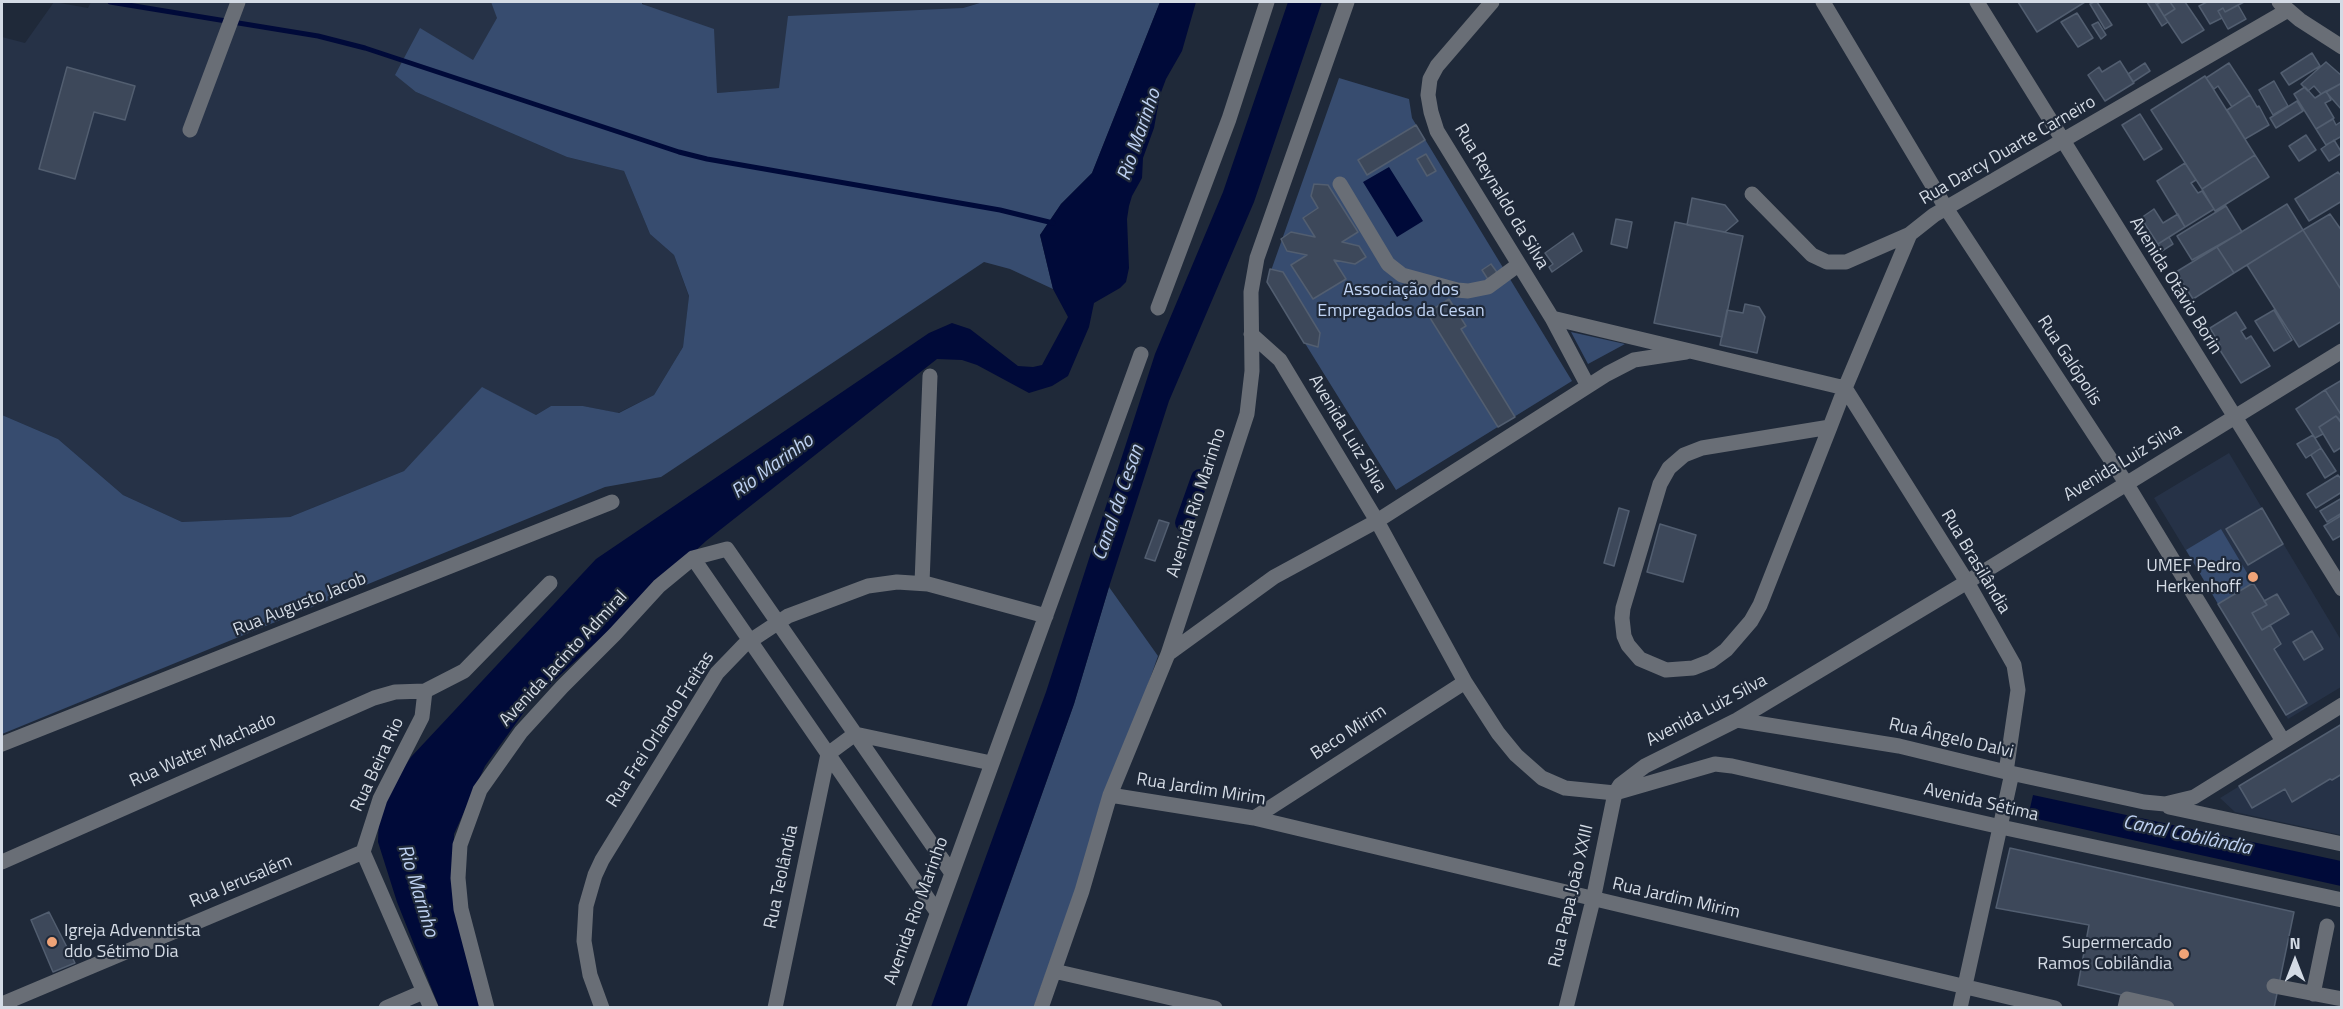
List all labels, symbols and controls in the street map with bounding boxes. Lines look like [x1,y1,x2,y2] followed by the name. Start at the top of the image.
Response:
[1113,86,1167,184] water label: Rio Marinho
[1916,92,2100,210] street label: Rua Darcy Duarte Carneiro
[1449,120,1553,274] street label: Rua Reynaldo da Silva
[2124,213,2226,359] street label: Avenida Otávio Borin
[1317,280,1485,322] park label: Associação dos Empregados da Cesan
[2032,312,2106,410] street label: Rua Galópolis
[1303,371,1391,497] street label: Avenida Luiz Silva
[2060,419,2186,507] street label: Avenida Luiz Silva
[1163,426,1231,580] street label: Avenida Rio Marinho
[727,429,819,505] water label: Rio Marinho
[1088,442,1150,564] water label: Canal da Cesan
[1935,506,2015,618] street label: Rua Brasilândia
[2146,556,2241,598] place label: UMEF Pedro Herkenhoff
[230,568,370,642] street label: Rua Augusto Jacob
[2246,570,2260,584] marker: UMEF Pedro Herkenhoff
[495,587,633,731] street label: Avenida Jacinto Admiral
[603,648,719,812] street label: Rua Frei Orlando Freitas
[1643,670,1771,752] street label: Avenida Luiz Silva
[1307,701,1391,765] street label: Beco Mirim
[127,709,279,793] street label: Rua Walter Machado
[347,714,409,816] street label: Rua Beira Rio
[1887,714,2015,764] street label: Rua Ângelo Dalvi
[1135,769,1267,811] street label: Rua Jardim Mirim
[1921,779,2041,827] street label: Avenida Sétima
[2121,811,2253,861] water label: Canal Cobilândia
[1545,822,1599,970] street label: Rua Papa João XXIII
[760,823,804,931] street label: Rua Teolândia
[880,834,954,988] street label: Avenida Rio Marinho
[392,842,442,940] water label: Rio Marinho
[187,851,295,913] street label: Rua Jerusalém
[1610,874,1742,924] street label: Rua Jardim Mirim
[64,921,201,964] place label: Igreja Advenntista ddo Sétimo Dia
[2265,931,2325,991] north arrow
[2289,931,2301,955] text: N
[2037,933,2172,976] place label: Supermercado Ramos Cobilândia
[45,935,59,949] marker: Igreja Advenntista ddo Sétimo Dia
[2177,947,2191,961] marker: Supermercado Ramos Cobilândia

